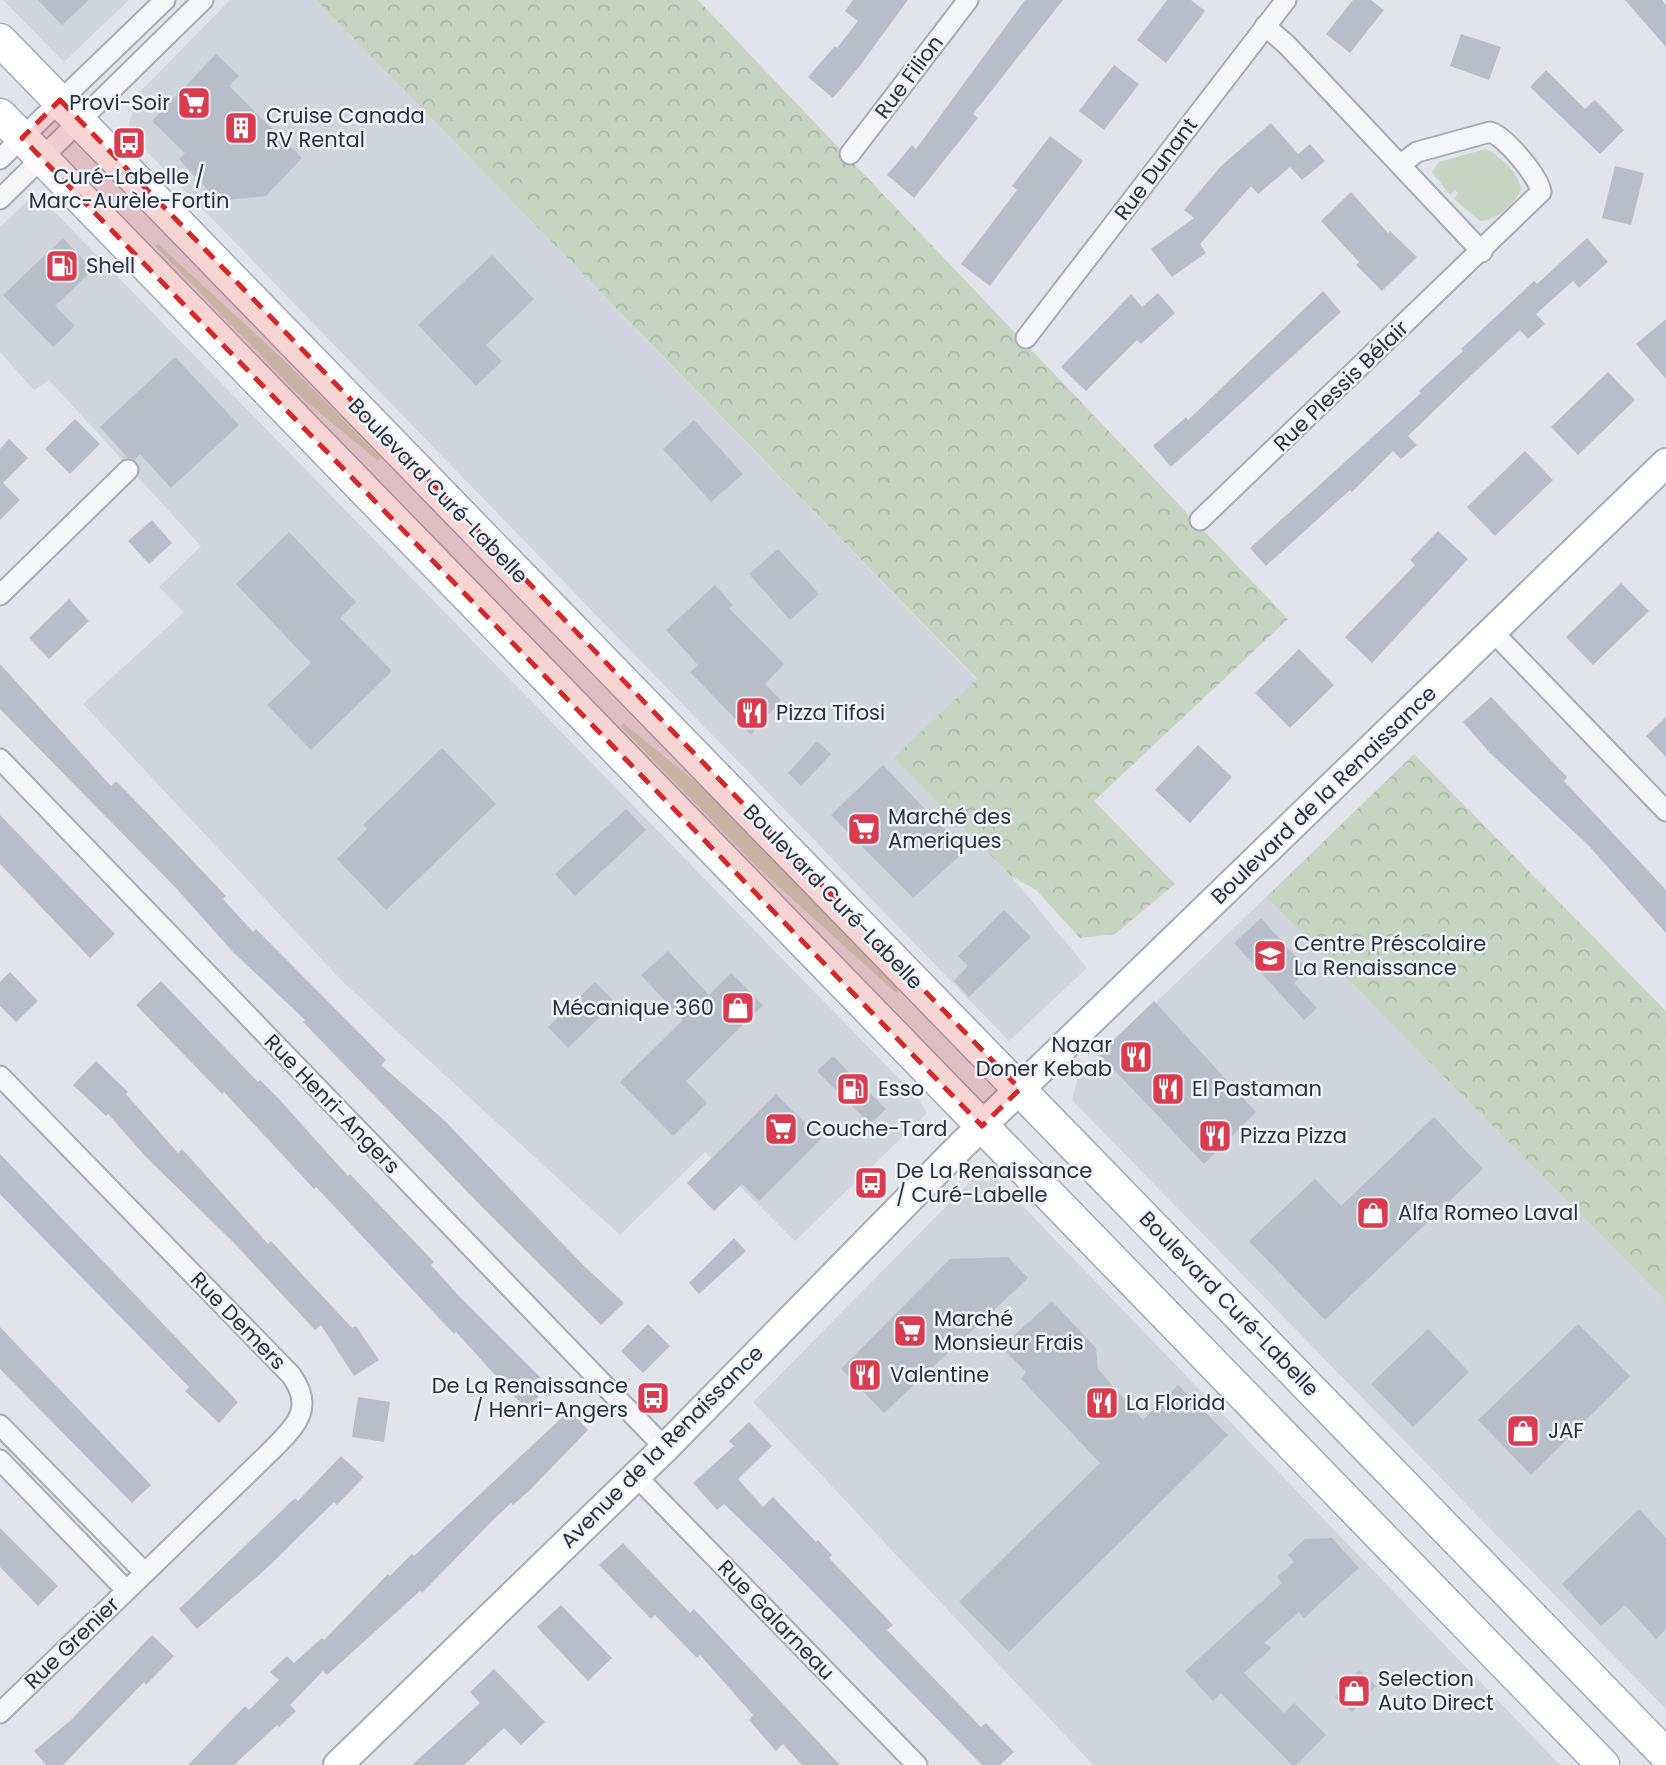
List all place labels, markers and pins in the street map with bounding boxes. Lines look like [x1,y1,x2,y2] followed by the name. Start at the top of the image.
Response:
[175,84,213,122] supermarket icon: Provi-Soir
[69,88,170,117] place label: Provi-Soir
[266,101,425,154] place label: Cruise Canada RV Rental
[222,109,260,147] building icon: Cruise Canada RV Rental
[110,124,148,162] bus stop icon: Curé-Labelle / Marc-Aurèle-Fortin
[29,162,229,215] place label: Curé-Labelle / Marc-Aurèle-Fortin
[43,247,81,285] fuel station icon: Shell
[86,251,135,280] place label: Shell
[733,694,771,732] restaurant icon: Pizza Tifosi
[776,698,885,727] place label: Pizza Tifosi
[888,802,1011,855] place label: Marché des Ameriques
[845,810,883,848] supermarket icon: Marché des Ameriques
[1294,929,1486,982] place label: Centre Préscolaire La Renaissance
[1251,937,1289,975] school or university icon: Centre Préscolaire La Renaissance
[719,989,757,1027] shop icon: Mécanique 360
[552,993,714,1022] place label: Mécanique 360
[976,1030,1112,1083] place label: Nazar Doner Kebab
[1117,1038,1155,1076] restaurant icon: Nazar Doner Kebab
[834,1070,872,1108] fuel station icon: Esso
[1149,1070,1187,1108] restaurant icon: El Pastaman
[878,1074,924,1103] place label: Esso
[1192,1074,1322,1103] place label: El Pastaman
[762,1110,800,1148] supermarket icon: Couche-Tard
[806,1114,947,1143] place label: Couche-Tard
[1196,1117,1234,1155] restaurant icon: Pizza Pizza
[1240,1121,1347,1150] place label: Pizza Pizza
[896,1156,1092,1209] place label: De La Renaissance / Curé-Labelle
[852,1164,890,1202] bus stop icon: De La Renaissance / Curé-Labelle
[1354,1194,1392,1232] shop icon: Alfa Romeo Laval
[1398,1198,1578,1227] place label: Alfa Romeo Laval
[934,1304,1084,1357] place label: Marché Monsieur Frais
[891,1312,929,1350] supermarket icon: Marché Monsieur Frais
[846,1356,884,1394] restaurant icon: Valentine
[890,1360,989,1389] place label: Valentine
[432,1371,628,1424] place label: De La Renaissance / Henri-Angers
[634,1379,672,1417] bus stop icon: De La Renaissance / Henri-Angers
[1083,1384,1121,1422] restaurant icon: La Florida
[1126,1388,1225,1417] place label: La Florida
[1504,1412,1542,1450] shop icon: JAF
[1548,1416,1584,1445] place label: JAF
[1378,1664,1494,1717] place label: Selection Auto Direct
[1335,1672,1373,1710] shop icon: Selection Auto Direct

